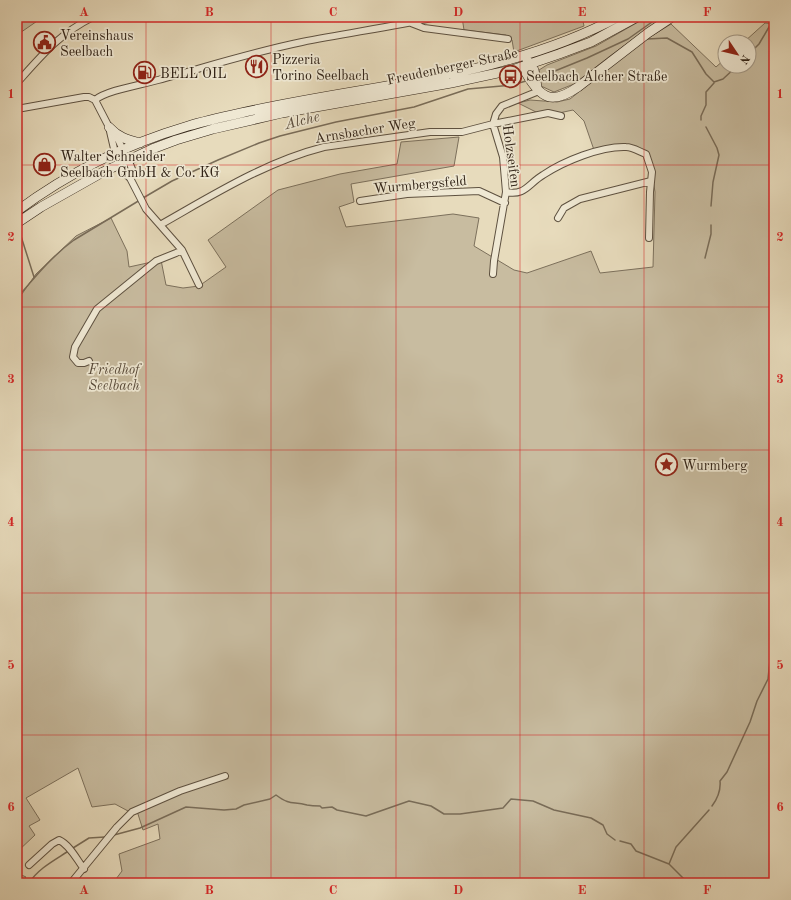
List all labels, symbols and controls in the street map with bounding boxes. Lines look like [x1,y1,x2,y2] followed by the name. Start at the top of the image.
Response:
[79,6,89,19] text: A
[204,6,214,19] text: B
[329,6,337,19] text: C
[453,6,463,19] text: D
[578,6,587,19] text: E
[703,6,712,19] text: F
[60,29,134,59] place label: Vereinshaus Seelbach
[31,30,57,56] public building icon: Vereinshaus Seelbach
[717,34,757,74] north arrow
[385,46,519,88] street label: Freudenberger Straße
[737,52,751,66] text: N
[272,53,369,83] place label: Pizzeria Torino Seelbach
[243,54,269,80] restaurant icon: Pizzeria Torino Seelbach
[131,60,157,86] fuel station icon: BELL OIL
[498,63,524,89] bus stop icon: Seelbach Alcher Straße
[160,67,227,81] place label: BELL OIL
[526,70,667,84] place label: Seelbach Alcher Straße
[7,88,15,101] text: 1
[776,88,784,101] text: 1
[282,110,321,133] water label: Alche
[314,116,417,146] street label: Arnsbacher Weg
[500,124,522,189] street label: Holzseifen
[60,150,220,180] place label: Walter Schneider Seelbach GmbH & Co. KG
[31,151,57,177] shop icon: Walter Schneider Seelbach GmbH & Co. KG
[373,174,467,196] street label: Wurmbergsfeld
[7,231,15,244] text: 2
[776,231,784,244] text: 2
[87,363,142,393] park label: Friedhof Seelbach
[7,373,15,386] text: 3
[776,373,784,386] text: 3
[653,452,679,478] place icon: Wurmberg
[682,459,748,473] place label: Wurmberg
[7,516,15,529] text: 4
[776,516,784,529] text: 4
[7,659,15,672] text: 5
[776,659,784,672] text: 5
[7,801,15,814] text: 6
[776,801,784,814] text: 6
[79,884,89,897] text: A
[204,884,214,897] text: B
[329,884,337,897] text: C
[453,884,463,897] text: D
[578,884,587,897] text: E
[703,884,712,897] text: F

